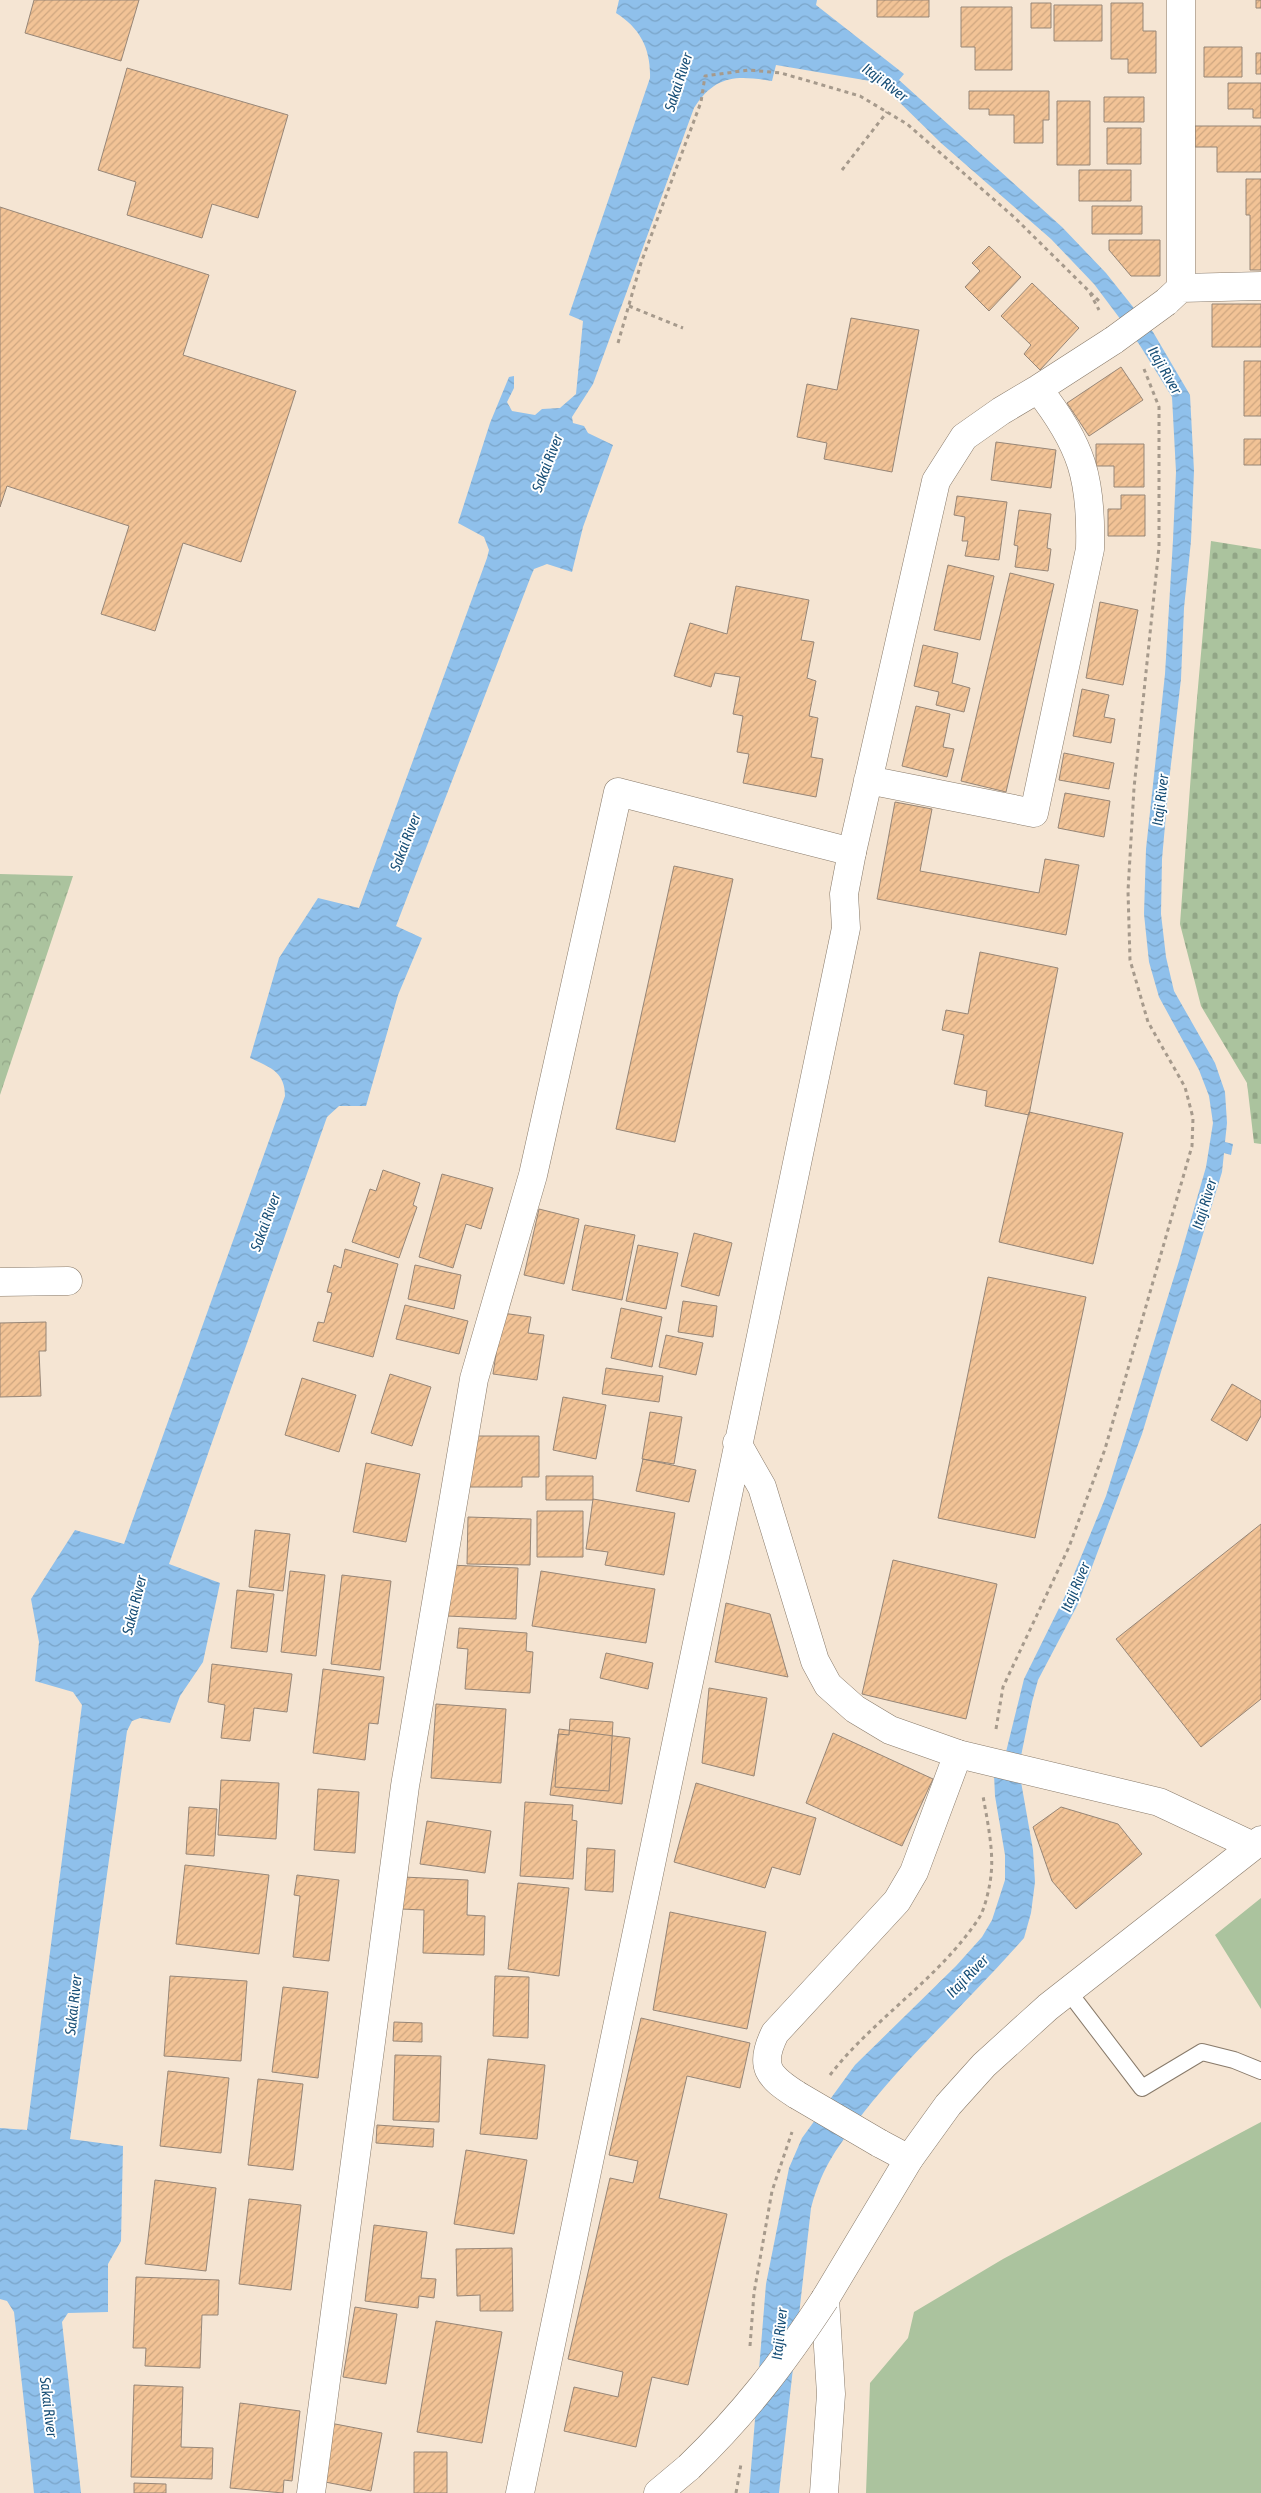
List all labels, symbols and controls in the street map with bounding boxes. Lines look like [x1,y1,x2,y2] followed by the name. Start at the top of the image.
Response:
[660,50,696,114] water label: Sakai River
[859,60,911,105] water label: Itaji River
[1145,343,1186,397] water label: Itaji River
[528,431,566,495] water label: Sakai River
[1148,773,1172,827] water label: Itaji River
[386,810,424,874] water label: Sakai River
[1188,1176,1220,1231] water label: Itaji River
[246,1190,283,1254] water label: Sakai River
[1057,1559,1093,1614] water label: Itaji River
[118,1573,150,1637] water label: Sakai River
[943,1951,992,2001] water label: Itaji River
[61,1974,85,2037] water label: Sakai River
[768,2307,790,2361] water label: Itaji River
[37,2375,61,2439] water label: Sakai River

